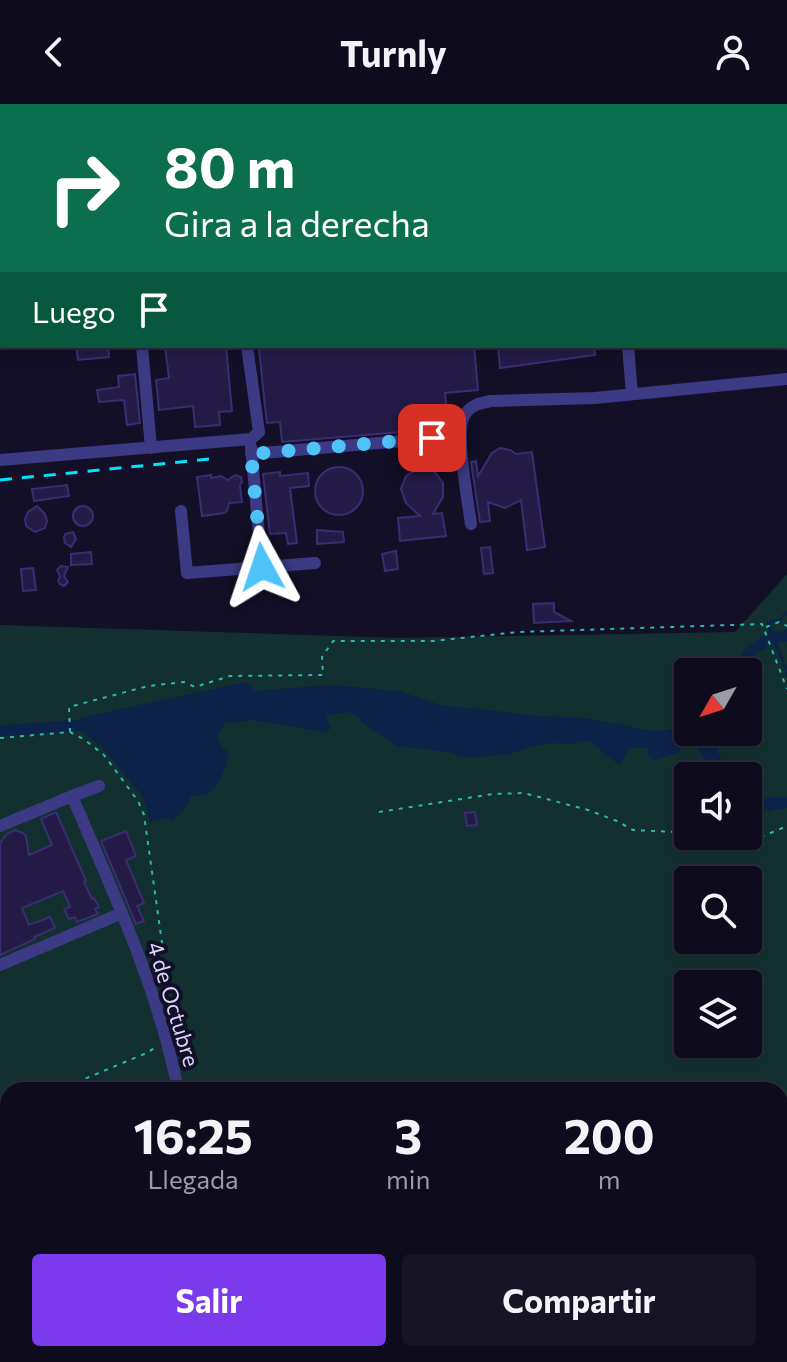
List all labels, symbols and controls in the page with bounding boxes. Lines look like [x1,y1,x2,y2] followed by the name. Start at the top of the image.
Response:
[32,30,76,74] icon: back
[340,30,447,74] text: Turnly
[711,30,755,74] icon: person
[164,131,295,200] text: 80 m
[32,136,136,240] icon: right
[164,200,430,244] text: Gira a la derecha
[132,288,176,332] icon: arrive
[32,292,116,329] text: Luego
[398,404,466,472] pin
[410,416,454,460] icon: arrive
[220,525,304,609] position arrow
[674,658,762,746] north arrow
[674,658,762,1058] map controls
[674,762,762,850] button: sound
[674,866,762,954] button: search
[142,938,206,1070] street label: 4 de Octubre
[674,970,762,1058] button: layers
[133,1105,253,1164] text: 16:25
[394,1105,422,1164] text: 3
[564,1105,655,1164] text: 200
[147,1163,239,1194] text: Llegada
[386,1163,430,1194] text: min
[598,1163,621,1194] text: m
[32,1254,386,1346] button: Salir
[402,1254,756,1346] button: Compartir

